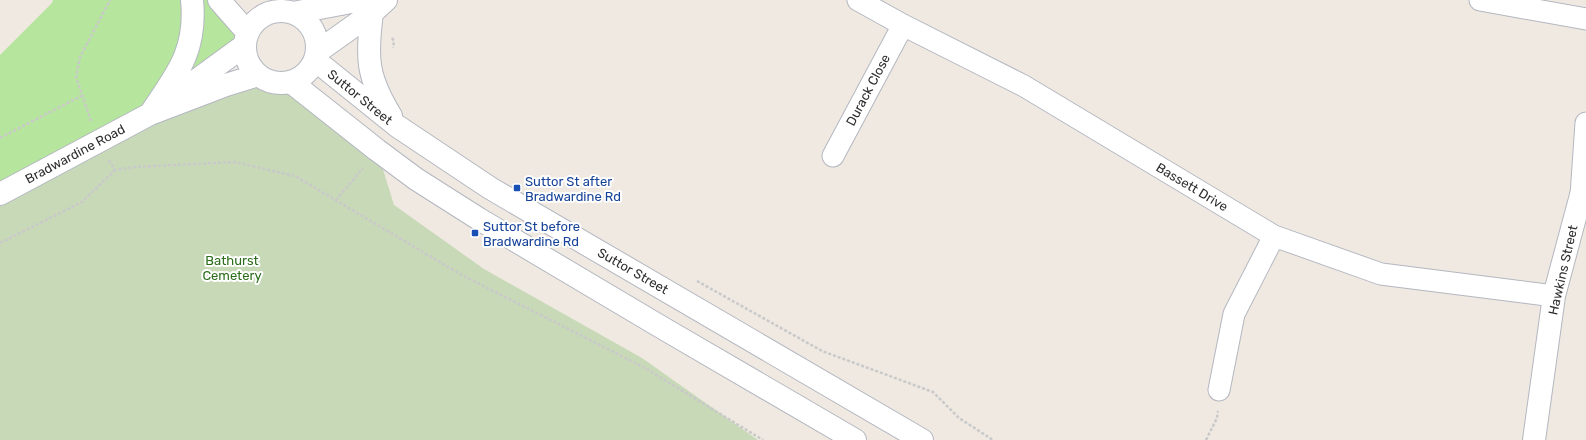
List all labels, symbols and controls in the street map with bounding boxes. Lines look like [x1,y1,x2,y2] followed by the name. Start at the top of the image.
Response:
[843,52,893,128] street label: Durack Close
[325,66,395,128] street label: Suttor Street
[23,121,127,187] street label: Bradwardine Road
[1153,160,1231,214] street label: Bassett Drive
[525,174,621,204] place label: Suttor St after Bradwardine Rd
[512,183,522,193] marker: Suttor St after Bradwardine Rd
[483,219,580,249] place label: Suttor St before Bradwardine Rd
[1545,223,1581,317] street label: Hawkins Street
[470,228,480,238] marker: Suttor St before Bradwardine Rd
[595,245,671,297] street label: Suttor Street
[202,253,262,283] park label: Bathurst Cemetery

